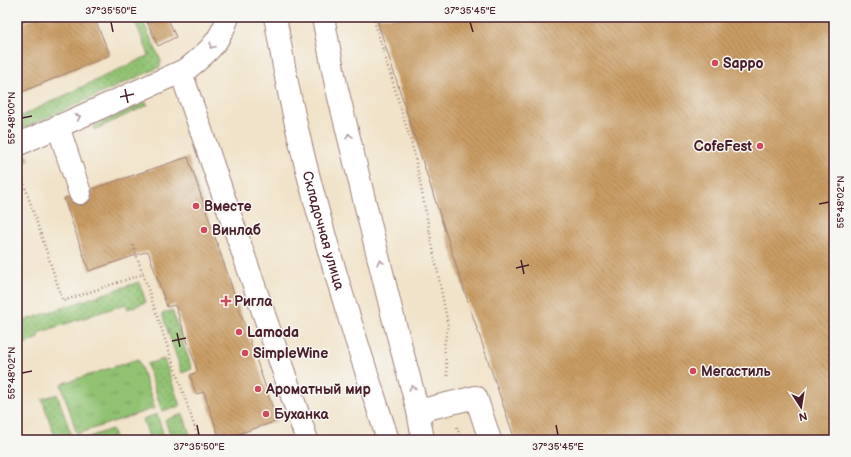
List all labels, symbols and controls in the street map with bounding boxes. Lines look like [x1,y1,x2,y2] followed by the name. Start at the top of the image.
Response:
[85,5,137,17] text: 37°35'50"E
[444,5,496,17] text: 37°35'45"E
[210,42,217,49] one-way arrow
[723,55,764,72] place label: Sappo
[710,58,720,68] marker: Sappo
[6,91,18,145] text: 55°48'00"N
[75,114,82,122] one-way arrow
[345,133,353,139] one-way arrow
[694,138,752,155] place label: CofeFest
[755,141,765,151] marker: CofeFest
[299,169,349,293] street label: Складочная улица
[835,175,847,229] text: 55°48'02"N
[204,198,252,215] place label: Вместе
[191,201,201,211] marker: Вместе
[212,222,261,239] place label: Винлаб
[199,225,209,235] marker: Винлаб
[376,259,384,266] one-way arrow
[234,293,273,310] place label: Ригла
[221,296,231,306] marker: Ригла
[247,324,299,341] place label: Lamoda
[234,327,244,337] marker: Lamoda
[253,345,328,362] place label: SimpleWine
[6,346,18,400] text: 55°48'02"N
[240,348,250,358] marker: SimpleWine
[701,363,771,380] place label: Мегастиль
[688,366,698,376] marker: Мегастиль
[265,381,371,398] place label: Ароматный мир
[253,384,263,394] marker: Ароматный мир
[408,385,417,392] one-way arrow
[781,387,821,427] north arrow
[274,406,329,423] place label: Буханка
[261,409,271,419] marker: Буханка
[798,409,808,424] text: N
[173,441,225,453] text: 37°35'50"E
[532,441,584,453] text: 37°35'45"E

